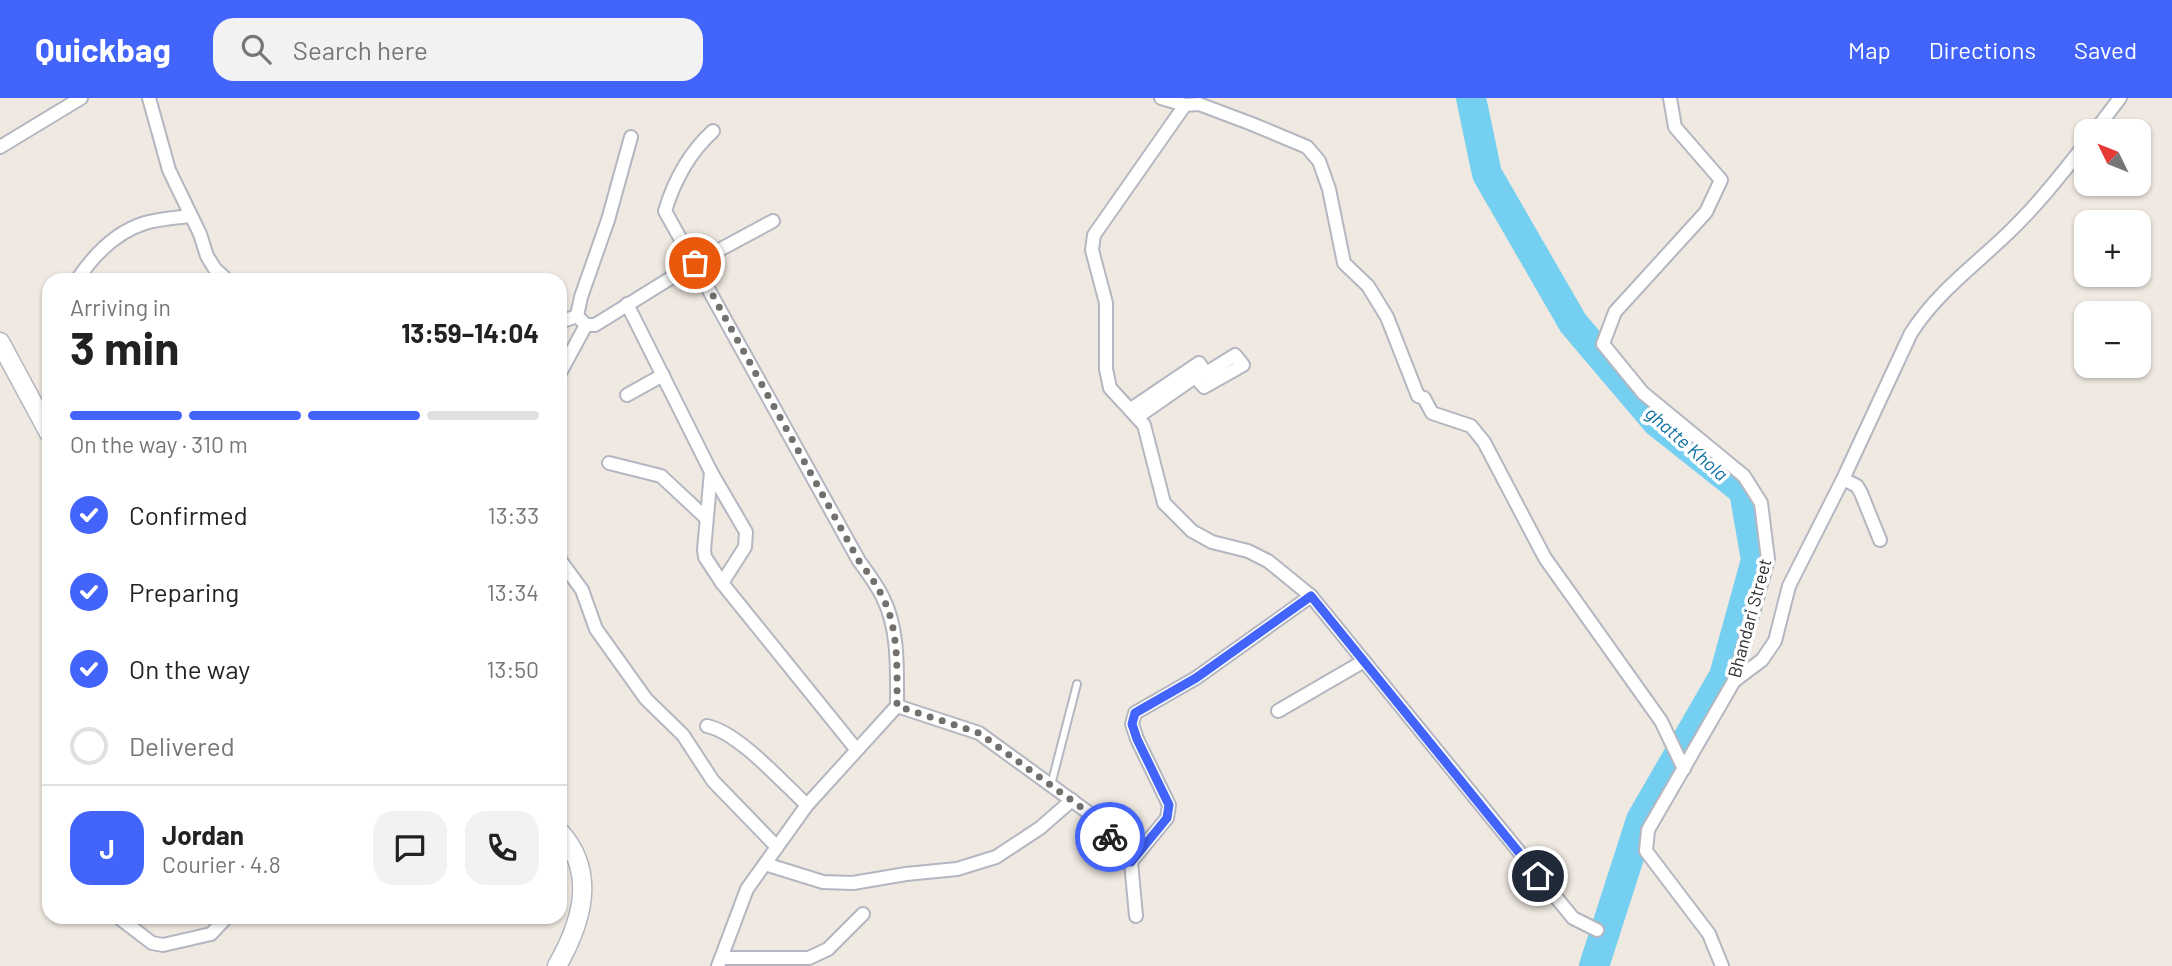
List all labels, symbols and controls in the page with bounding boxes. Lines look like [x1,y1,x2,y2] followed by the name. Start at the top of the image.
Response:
[213,18,703,81] search box
[35,29,171,69] text: Quickbag
[237,30,275,68] icon: search
[293,34,428,65] text: Search here
[1848,35,1891,64] text: Map
[1929,35,2036,64] text: Directions
[2074,35,2137,64] text: Saved
[2074,119,2151,196] north arrow
[2074,119,2151,378] map controls
[2074,210,2151,287] button: +
[665,233,725,293] pin
[676,244,714,282] icon: bag
[70,293,171,321] text: Arriving in
[2074,301,2151,378] button: −
[401,317,539,348] text: 13:59–14:04
[70,319,179,374] text: 3 min
[1641,401,1733,485] water label: ghatte Khola
[70,430,248,458] text: On the way · 310 m
[70,496,108,534] icon: check
[129,499,248,530] text: Confirmed
[488,501,539,529] text: 13:33
[1722,556,1776,680] street label: Bhandari Street
[70,573,108,611] icon: check
[129,576,239,607] text: Preparing
[487,578,539,606] text: 13:34
[70,650,108,688] icon: check
[129,653,250,684] text: On the way
[486,655,539,683] text: 13:50
[129,730,235,761] text: Delivered
[1075,802,1145,872] courier
[373,811,447,885] button: chat
[465,811,539,885] button: phone
[1091,818,1129,856] icon: bike
[162,819,244,850] text: Jordan
[99,833,115,864] text: J
[1508,846,1568,906] pin
[162,850,281,878] text: Courier · 4.8
[1519,857,1557,895] icon: home

